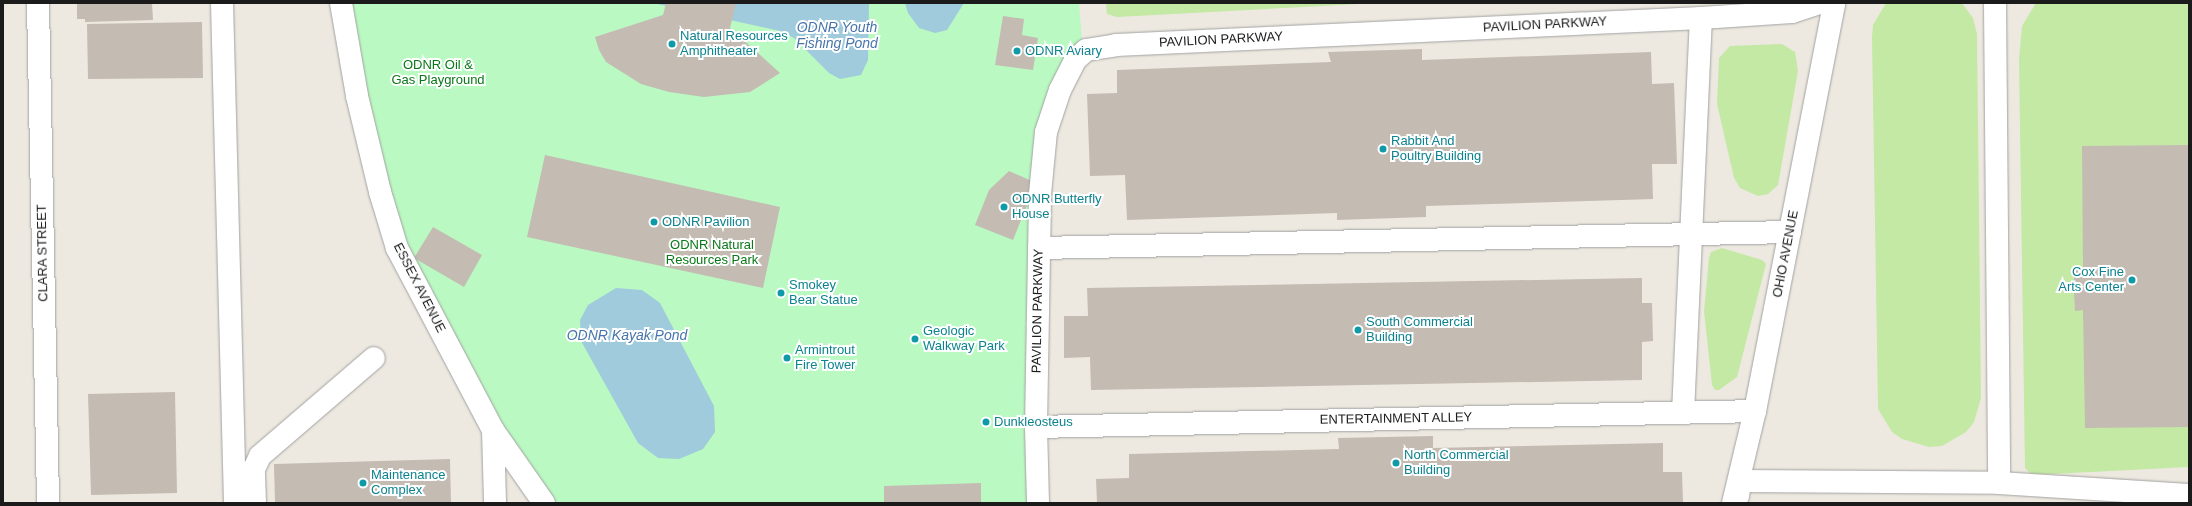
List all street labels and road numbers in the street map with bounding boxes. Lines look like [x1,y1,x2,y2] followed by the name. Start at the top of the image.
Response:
[1483,14,1607,36] street label: PAVILION PARKWAY
[1159,29,1283,51] street label: PAVILION PARKWAY
[34,204,52,302] street label: CLARA STREET
[1770,209,1802,299] street label: OHIO AVENUE
[389,240,449,336] street label: ESSEX AVENUE
[1029,249,1047,373] street label: PAVILION PARKWAY
[1319,410,1473,428] street label: ENTERTAINMENT ALLEY

